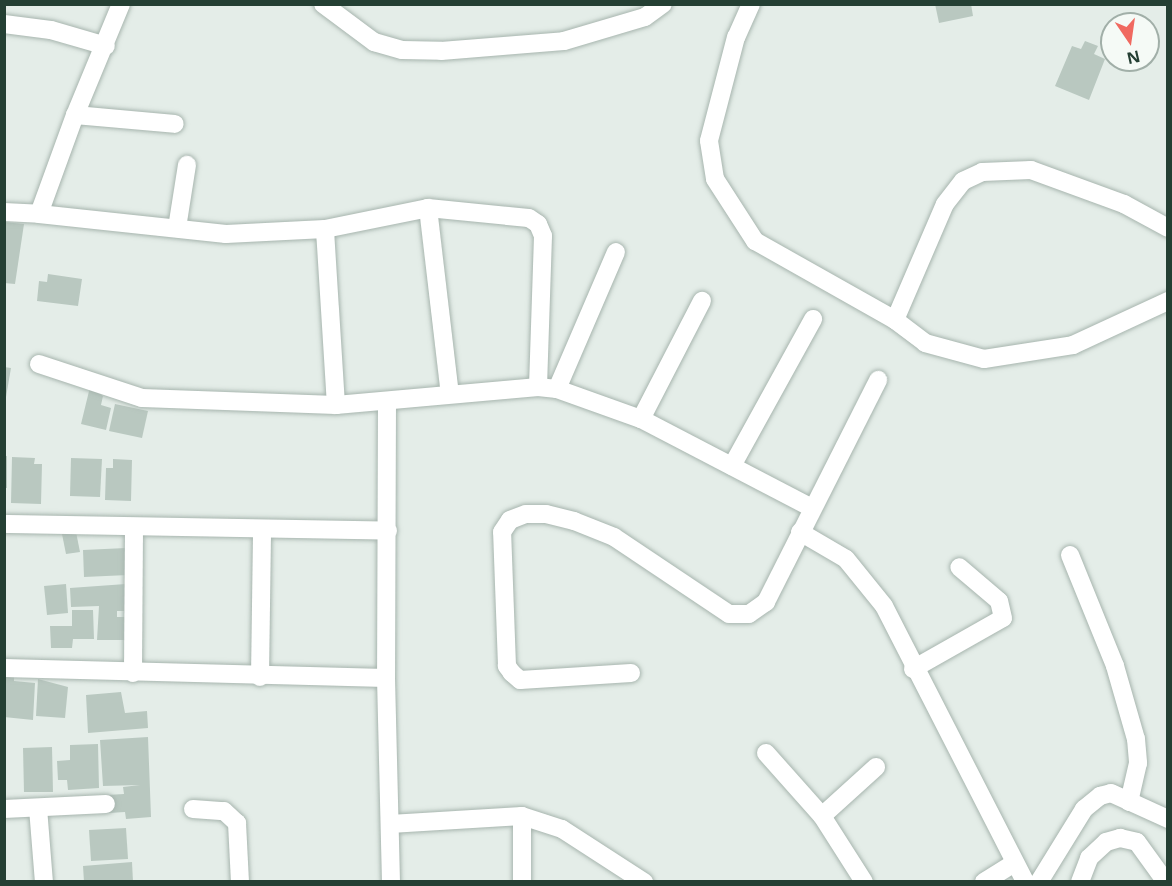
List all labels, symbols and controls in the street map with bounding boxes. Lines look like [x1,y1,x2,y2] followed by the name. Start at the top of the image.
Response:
[1100,12,1160,72] north arrow
[1125,45,1142,70] text: N

